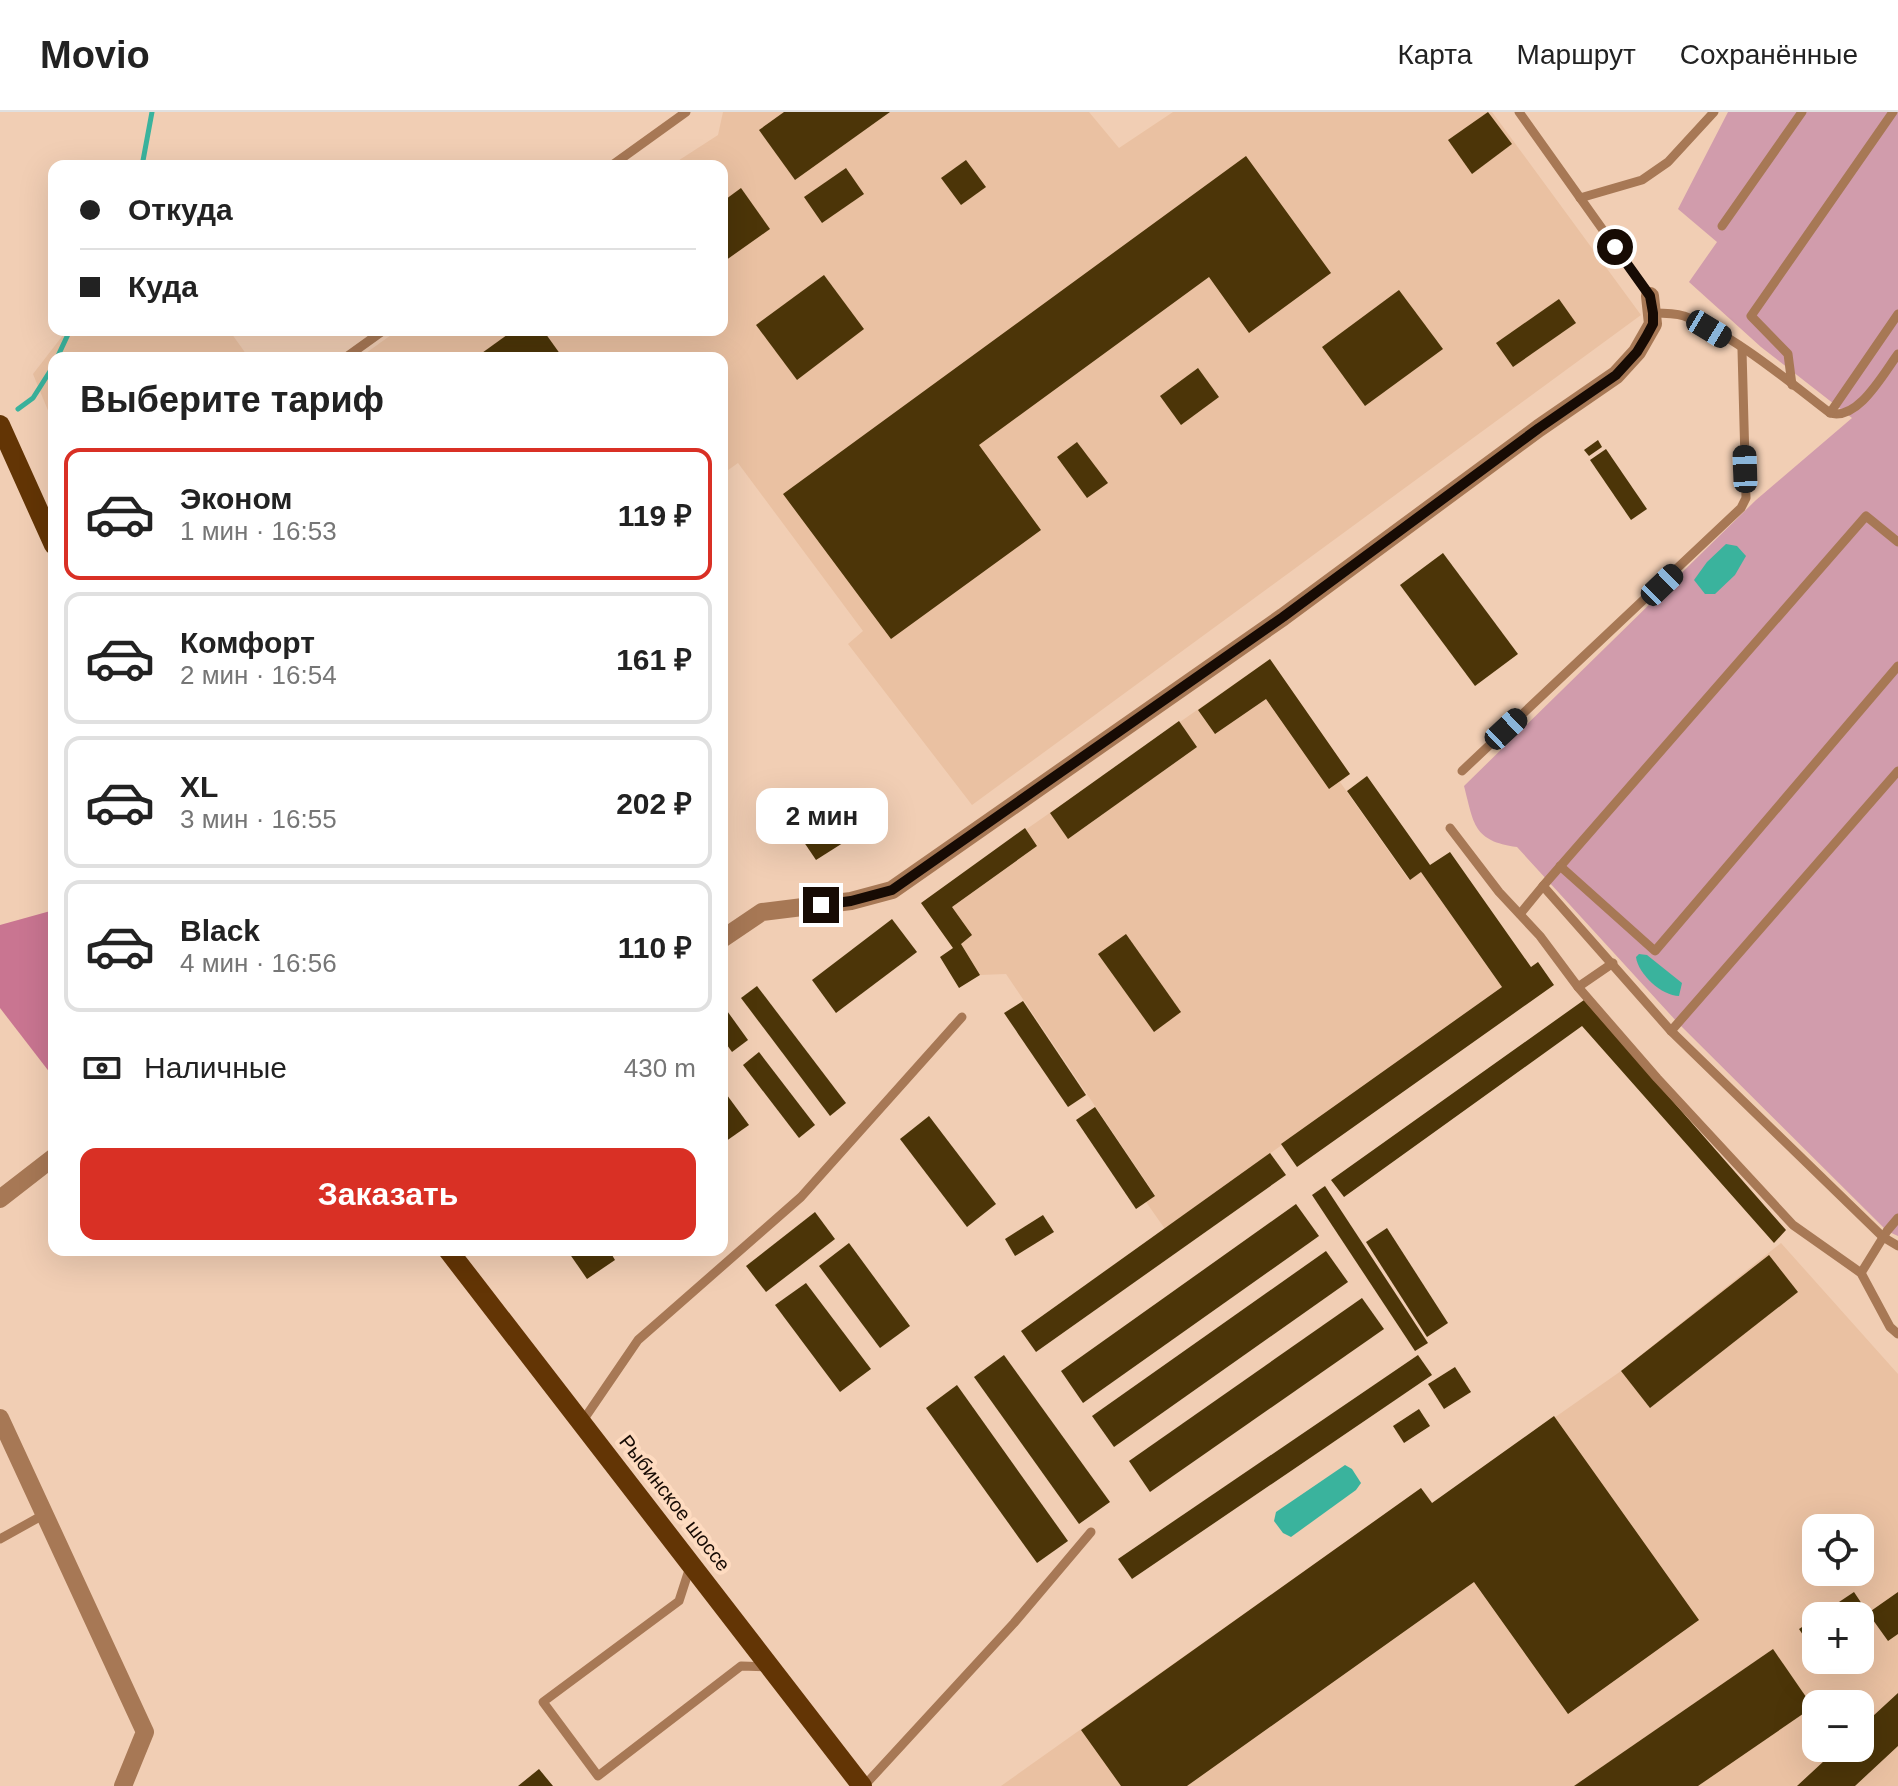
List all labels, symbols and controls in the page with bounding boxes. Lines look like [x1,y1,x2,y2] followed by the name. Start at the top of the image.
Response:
[40,34,150,76] text: Movio
[1397,39,1472,70] text: Карта
[1516,39,1636,70] text: Маршрут
[1680,39,1858,70] text: Сохранённые
[128,193,233,226] text: Откуда
[1597,229,1633,265] route start
[128,270,198,303] text: Куда
[1682,306,1736,352] car
[80,379,384,420] text: Выберите тариф
[1732,445,1758,493] car
[84,478,156,550] icon: car
[180,482,293,515] text: Эконом
[618,499,692,532] text: 119 ₽
[180,516,337,546] text: 1 мин · 16:53
[1636,560,1688,610] car
[84,622,156,694] icon: car
[180,626,315,659] text: Комфорт
[616,643,692,676] text: 161 ₽
[180,660,337,690] text: 2 мин · 16:54
[1480,704,1532,754] car
[84,766,156,838] icon: car
[180,770,218,803] text: XL
[616,787,692,820] text: 202 ₽
[755,789,887,845] callout: 2 мин
[786,801,858,831] text: 2 мин
[180,804,337,834] text: 3 мин · 16:55
[803,887,839,923] route end
[84,910,156,982] icon: car
[180,914,260,947] text: Black
[618,931,692,964] text: 110 ₽
[180,948,337,978] text: 4 мин · 16:56
[80,1046,124,1090] icon: cash
[144,1051,287,1084] text: Наличные
[624,1053,696,1083] text: 430 m
[80,1148,696,1240] button: Заказать
[615,1431,735,1575] street label: Рыбинское шоссе
[1802,1514,1874,1762] map controls
[1802,1514,1874,1586] button: locate
[1802,1602,1874,1674] button: +
[1802,1690,1874,1762] button: −

